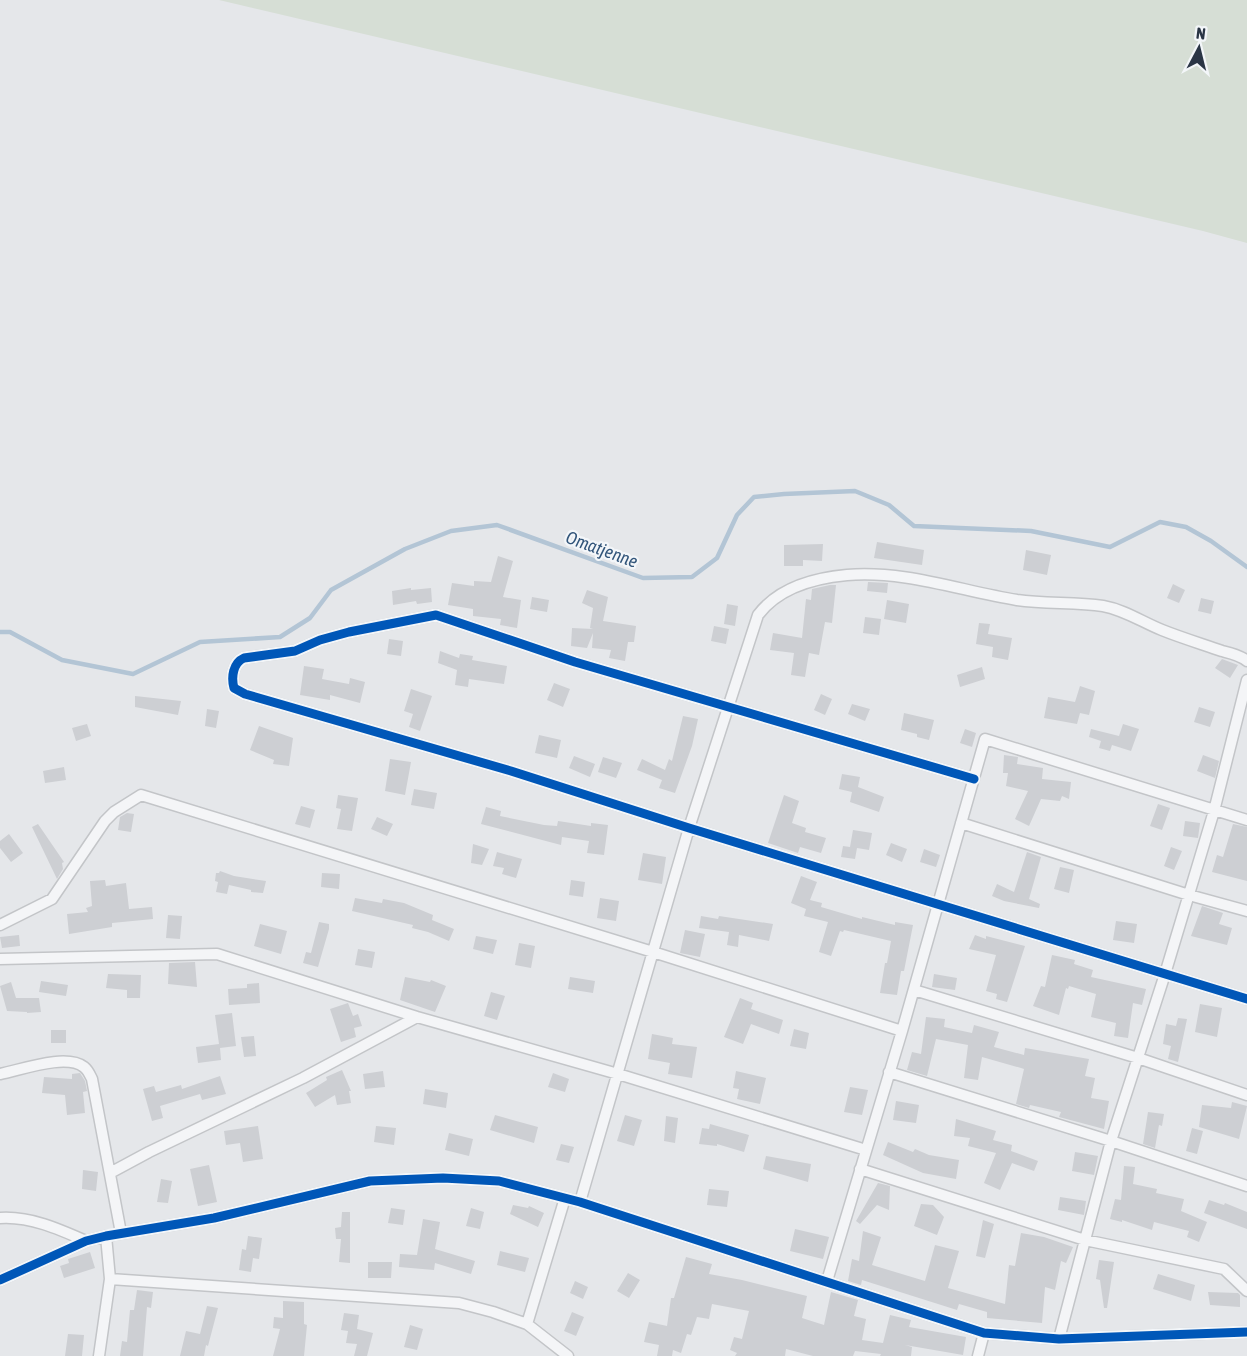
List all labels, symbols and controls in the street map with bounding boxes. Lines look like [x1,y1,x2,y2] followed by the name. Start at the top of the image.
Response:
[1169,18,1229,78] north arrow
[1195,24,1207,43] text: N
[563,526,641,572] water label: Omatjenne

